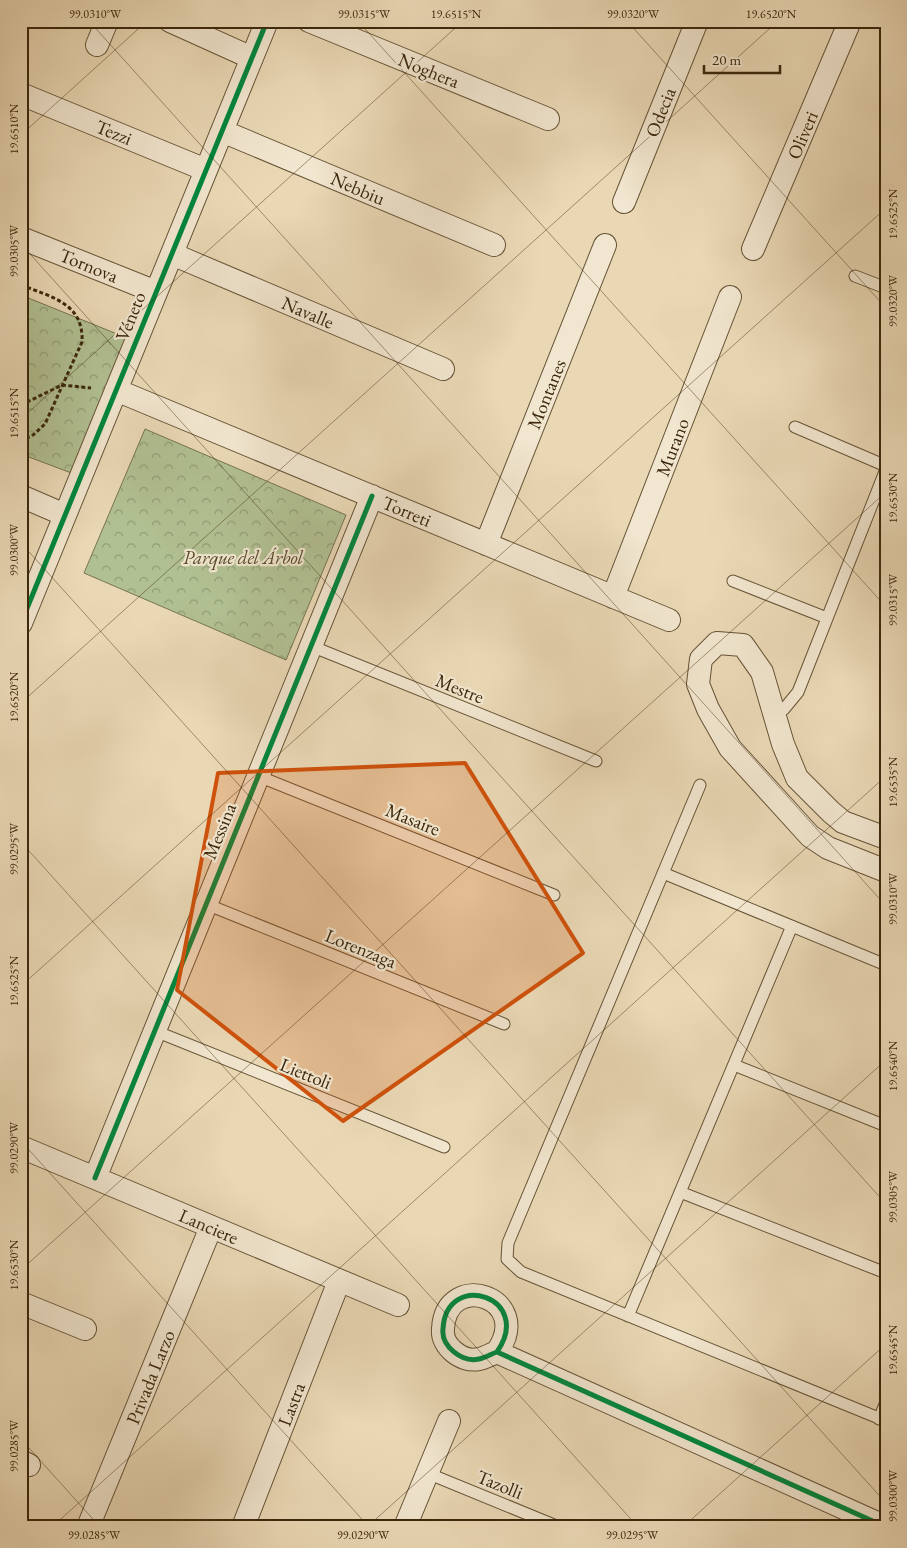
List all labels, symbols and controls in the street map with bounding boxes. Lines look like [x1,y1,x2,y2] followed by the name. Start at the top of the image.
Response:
[69,6,122,22] text: 99.0310°W
[338,6,391,22] text: 99.0315°W
[431,6,482,22] text: 19.6515°N
[607,6,660,22] text: 99.0320°W
[746,6,797,22] text: 19.6520°N
[704,42,781,74] scale bar
[395,47,463,94] street label: Noghera
[712,50,741,69] text: 20 m
[639,83,682,141] street label: Odecia
[6,103,22,154] text: 19.6510°N
[781,107,824,163] street label: Oliveri
[92,114,136,151] street label: Tezzi
[327,166,389,211] street label: Nebbiu
[885,188,901,239] text: 19.6525°N
[6,224,22,277] text: 99.0305°W
[56,242,122,289] street label: Tornova
[885,274,901,327] text: 99.0320°W
[109,288,152,345] street label: Véneto
[278,290,338,335] street label: Navalle
[521,356,572,433] street label: Montanes
[6,387,22,438] text: 19.6515°N
[650,414,695,480] street label: Murano
[885,472,901,523] text: 19.6530°N
[379,490,435,533] street label: Torreti
[6,523,22,576] text: 99.0300°W
[183,545,303,571] park label: Parque del Árbol
[885,573,901,626] text: 99.0315°W
[432,668,488,709] street label: Mestre
[6,671,22,722] text: 19.6520°N
[885,756,901,807] text: 19.6535°N
[382,797,444,842] street label: Masaire
[197,799,242,863] street label: Messina
[6,822,22,875] text: 99.0295°W
[885,872,901,925] text: 99.0310°W
[321,923,401,974] street label: Lorenzaga
[6,955,22,1006] text: 19.6525°N
[885,1040,901,1091] text: 19.6540°N
[276,1052,336,1095] street label: Liettoli
[6,1121,22,1174] text: 99.0290°W
[885,1170,901,1223] text: 99.0305°W
[175,1203,242,1250] street label: Lanciere
[6,1239,22,1290] text: 19.6530°N
[885,1324,901,1375] text: 19.6545°N
[120,1326,181,1428] street label: Privada Larzo
[272,1378,311,1430] street label: Lastra
[6,1419,22,1472] text: 99.0285°W
[473,1464,527,1505] street label: Tazolli
[885,1469,901,1522] text: 99.0300°W
[68,1527,121,1543] text: 99.0285°W
[337,1527,390,1543] text: 99.0290°W
[606,1527,659,1543] text: 99.0295°W

